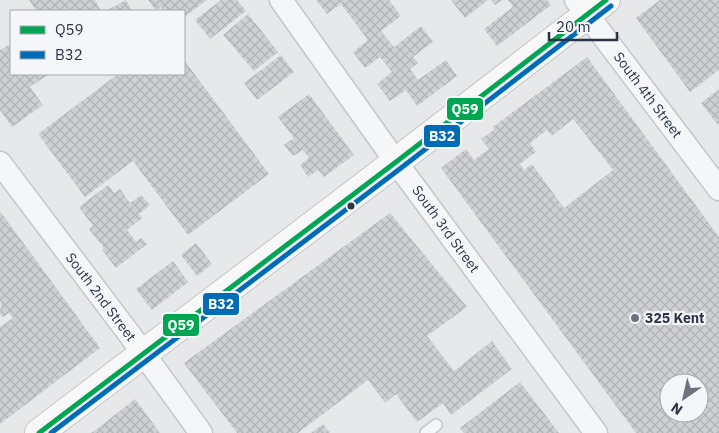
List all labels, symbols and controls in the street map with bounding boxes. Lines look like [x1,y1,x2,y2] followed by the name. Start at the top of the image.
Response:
[10,10,185,75] legend
[549,10,616,42] scale bar
[556,17,591,36] text: 20 m
[55,20,84,39] text: Q59
[55,45,83,64] text: B32
[610,48,686,142] street label: South 4th Street
[446,97,484,121] line badge: Q59
[452,100,478,118] text: Q59
[423,124,461,148] line badge: B32
[429,127,455,145] text: B32
[408,182,484,276] street label: South 3rd Street
[346,201,356,211] unlabelled marker
[62,249,140,345] street label: South 2nd Street
[202,292,240,316] line badge: B32
[208,295,234,313] text: B32
[645,309,704,327] place label: 325 Kent
[629,312,641,324] marker: 325 Kent
[162,313,200,337] line badge: Q59
[168,316,194,334] text: Q59
[659,373,709,423] north arrow
[667,398,686,419] text: N

